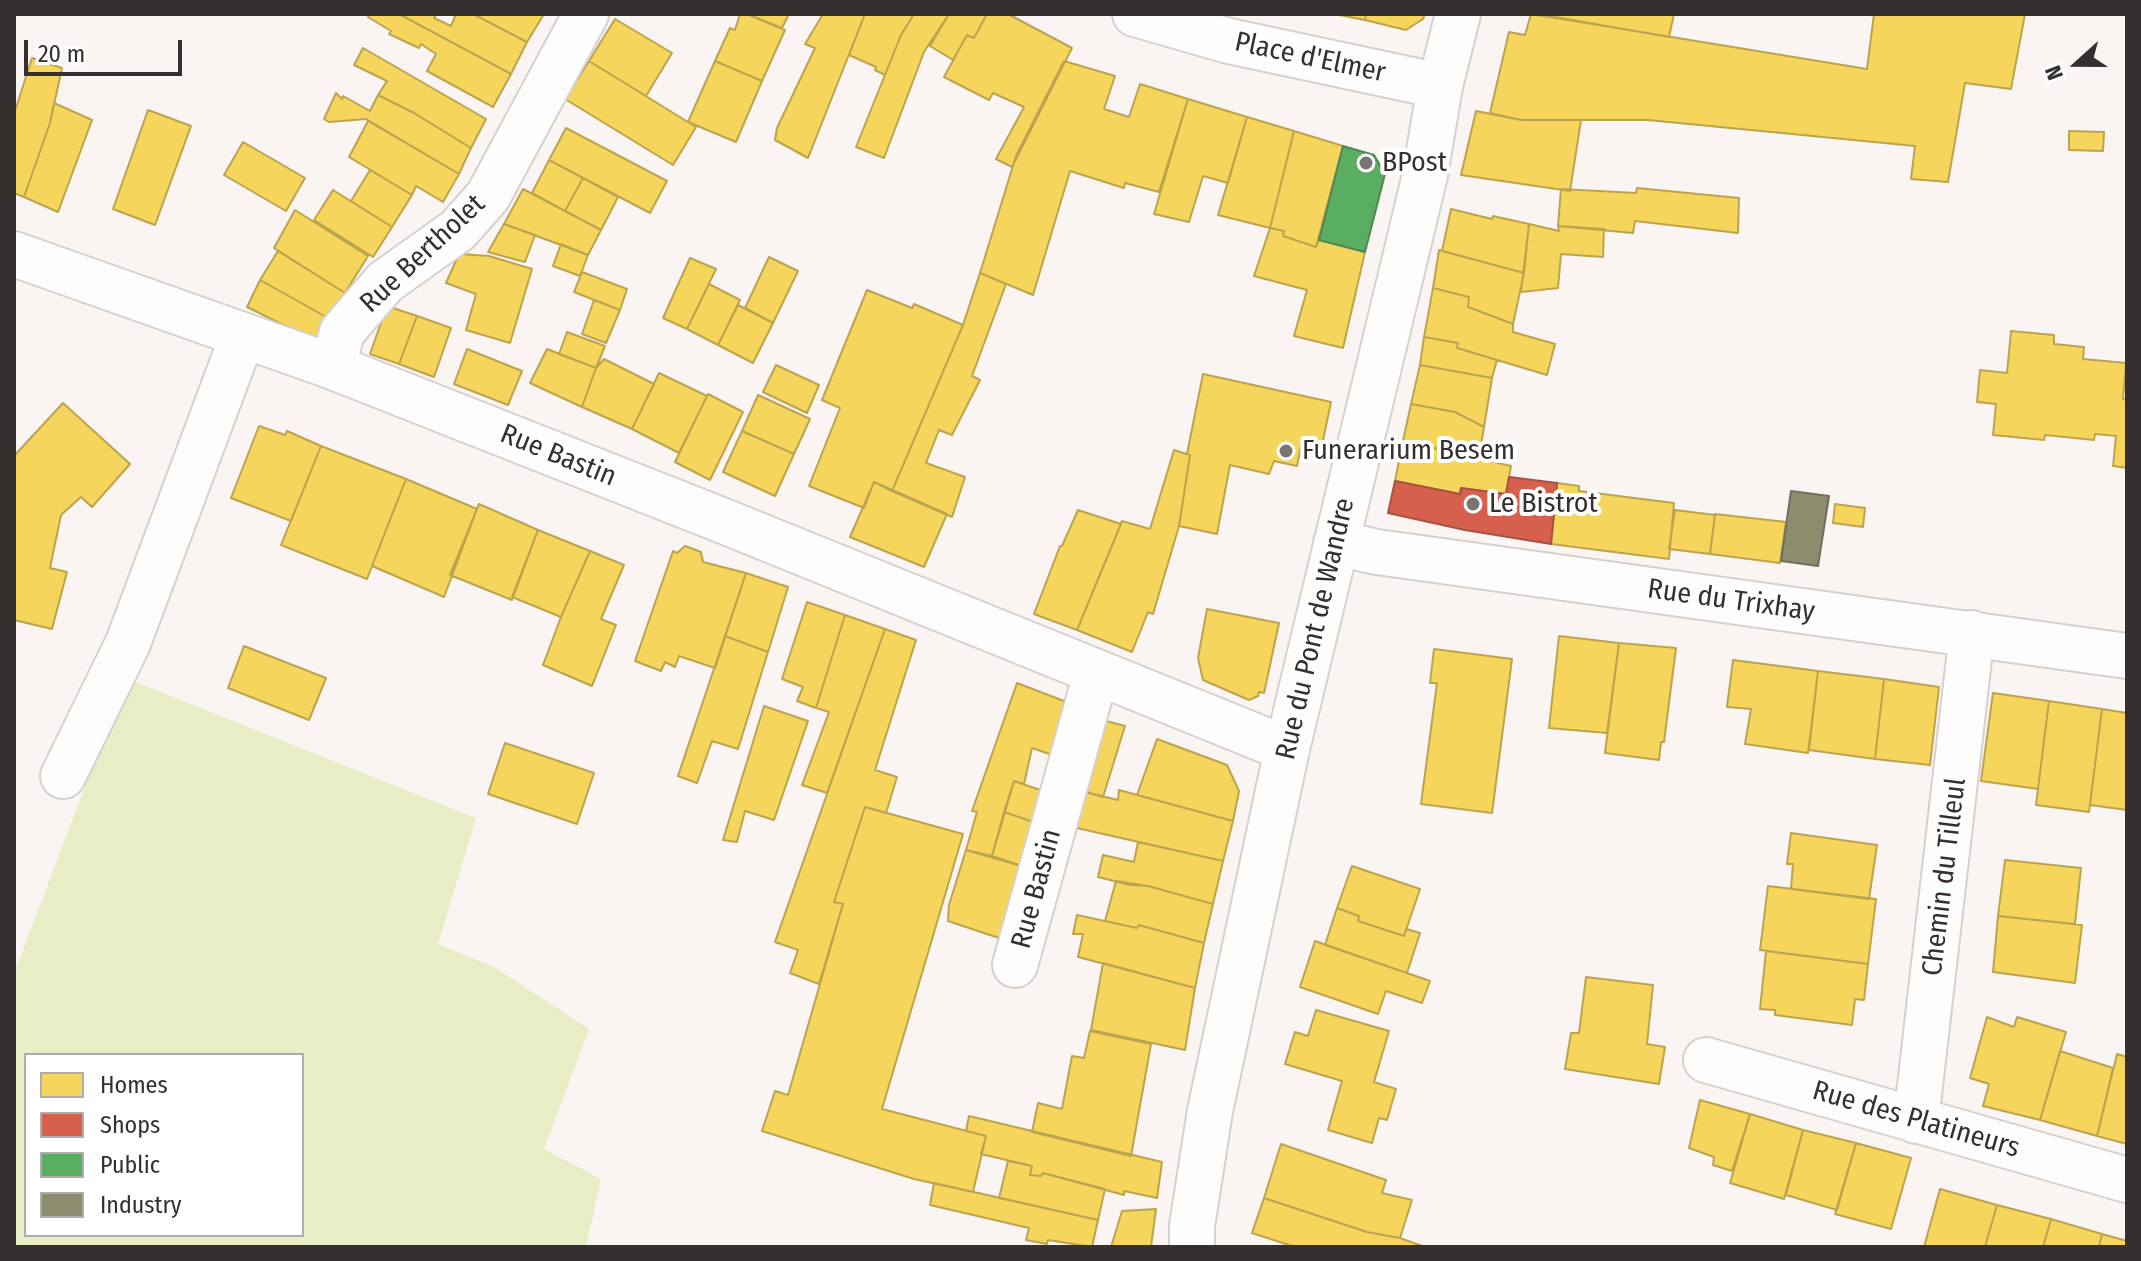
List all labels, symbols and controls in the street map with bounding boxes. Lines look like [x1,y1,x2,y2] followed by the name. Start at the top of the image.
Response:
[28,24,186,74] scale bar
[2037,24,2117,104] north arrow
[1232,26,1388,90] street label: Place d'Elmer
[38,40,85,68] text: 20 m
[2039,62,2069,84] text: N
[1382,146,1447,180] place label: BPost
[1357,154,1375,172] marker: BPost
[354,188,492,320] street label: Rue Bertholet
[495,418,621,494] street label: Rue Bastin
[1302,434,1515,468] place label: Funerarium Besem
[1277,442,1295,460] marker: Funerarium Besem
[1489,487,1598,521] place label: Le Bistrot
[1270,495,1362,763] street label: Rue du Pont de Wandre
[1464,495,1482,513] marker: Le Bistrot
[1645,573,1817,629] street label: Rue du Trixhay
[1916,776,1974,978] street label: Chemin du Tilleul
[1005,826,1069,952] street label: Rue Bastin
[24,1053,304,1237] legend
[100,1071,168,1099] text: Homes
[1809,1074,2023,1166] street label: Rue des Platineurs
[100,1111,160,1139] text: Shops
[100,1151,160,1179] text: Public
[100,1191,182,1219] text: Industry

